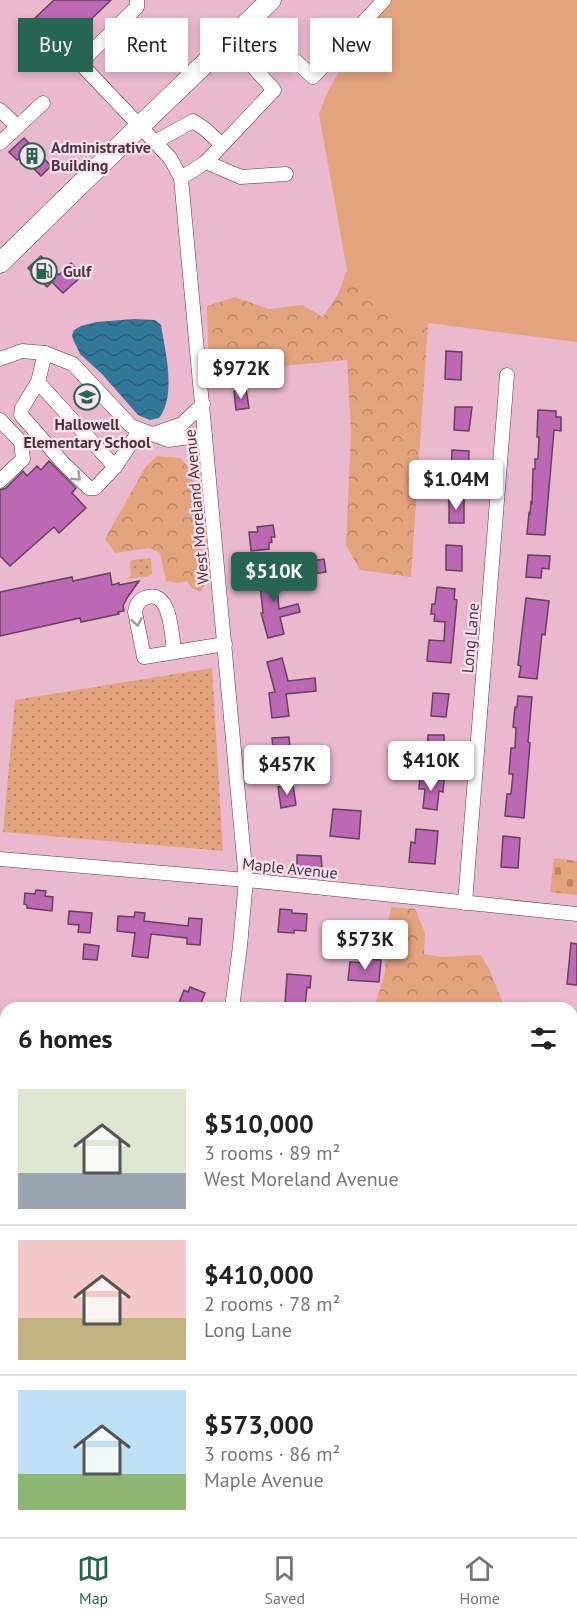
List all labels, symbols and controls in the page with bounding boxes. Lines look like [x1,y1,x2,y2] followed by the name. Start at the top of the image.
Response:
[18,18,93,72] chip: Buy
[105,18,188,72] chip: Rent
[200,18,298,72] chip: Filters
[310,18,392,72] chip: New
[51,137,151,175] place label: Administrative Building
[17,141,47,171] building icon: Administrative Building
[29,256,59,286] fuel station icon: Gulf
[63,261,92,281] place label: Gulf
[199,349,283,400] pin: $972K
[212,355,270,381] text: $972K
[72,382,102,412] school or university icon: Hallowell Elementary School
[23,414,151,452] place label: Hallowell Elementary School
[179,429,213,585] street label: West Moreland Avenue
[407,460,505,511] pin: $1.04M
[423,466,489,492] text: $1.04M
[70,470,81,481] one-way arrow
[232,552,316,603] pin: $510K
[245,558,303,584] text: $510K
[457,602,483,674] street label: Long Lane
[130,617,143,627] one-way arrow
[389,741,473,792] pin: $410K
[245,745,329,796] pin: $457K
[402,747,460,773] text: $410K
[258,751,316,777] text: $457K
[241,853,339,883] street label: Maple Avenue
[323,920,407,971] pin: $573K
[336,926,394,952] text: $573K
[18,1022,113,1055] text: 6 homes
[527,1022,560,1055] icon: filters
[204,1107,314,1140] text: $510,000
[66,1113,138,1185] icon: home
[204,1140,340,1166] text: 3 rooms · 89 m²
[204,1166,399,1192] text: West Moreland Avenue
[204,1258,314,1291] text: $410,000
[66,1264,138,1336] icon: home
[204,1291,340,1317] text: 2 rooms · 78 m²
[204,1317,292,1343] text: Long Lane
[204,1408,314,1441] text: $573,000
[66,1414,138,1486] icon: home
[204,1441,340,1467] text: 3 rooms · 86 m²
[204,1467,324,1493] text: Maple Avenue
[77,1552,110,1608] tab: Map
[264,1552,305,1608] tab: Saved
[459,1552,500,1608] tab: Home

